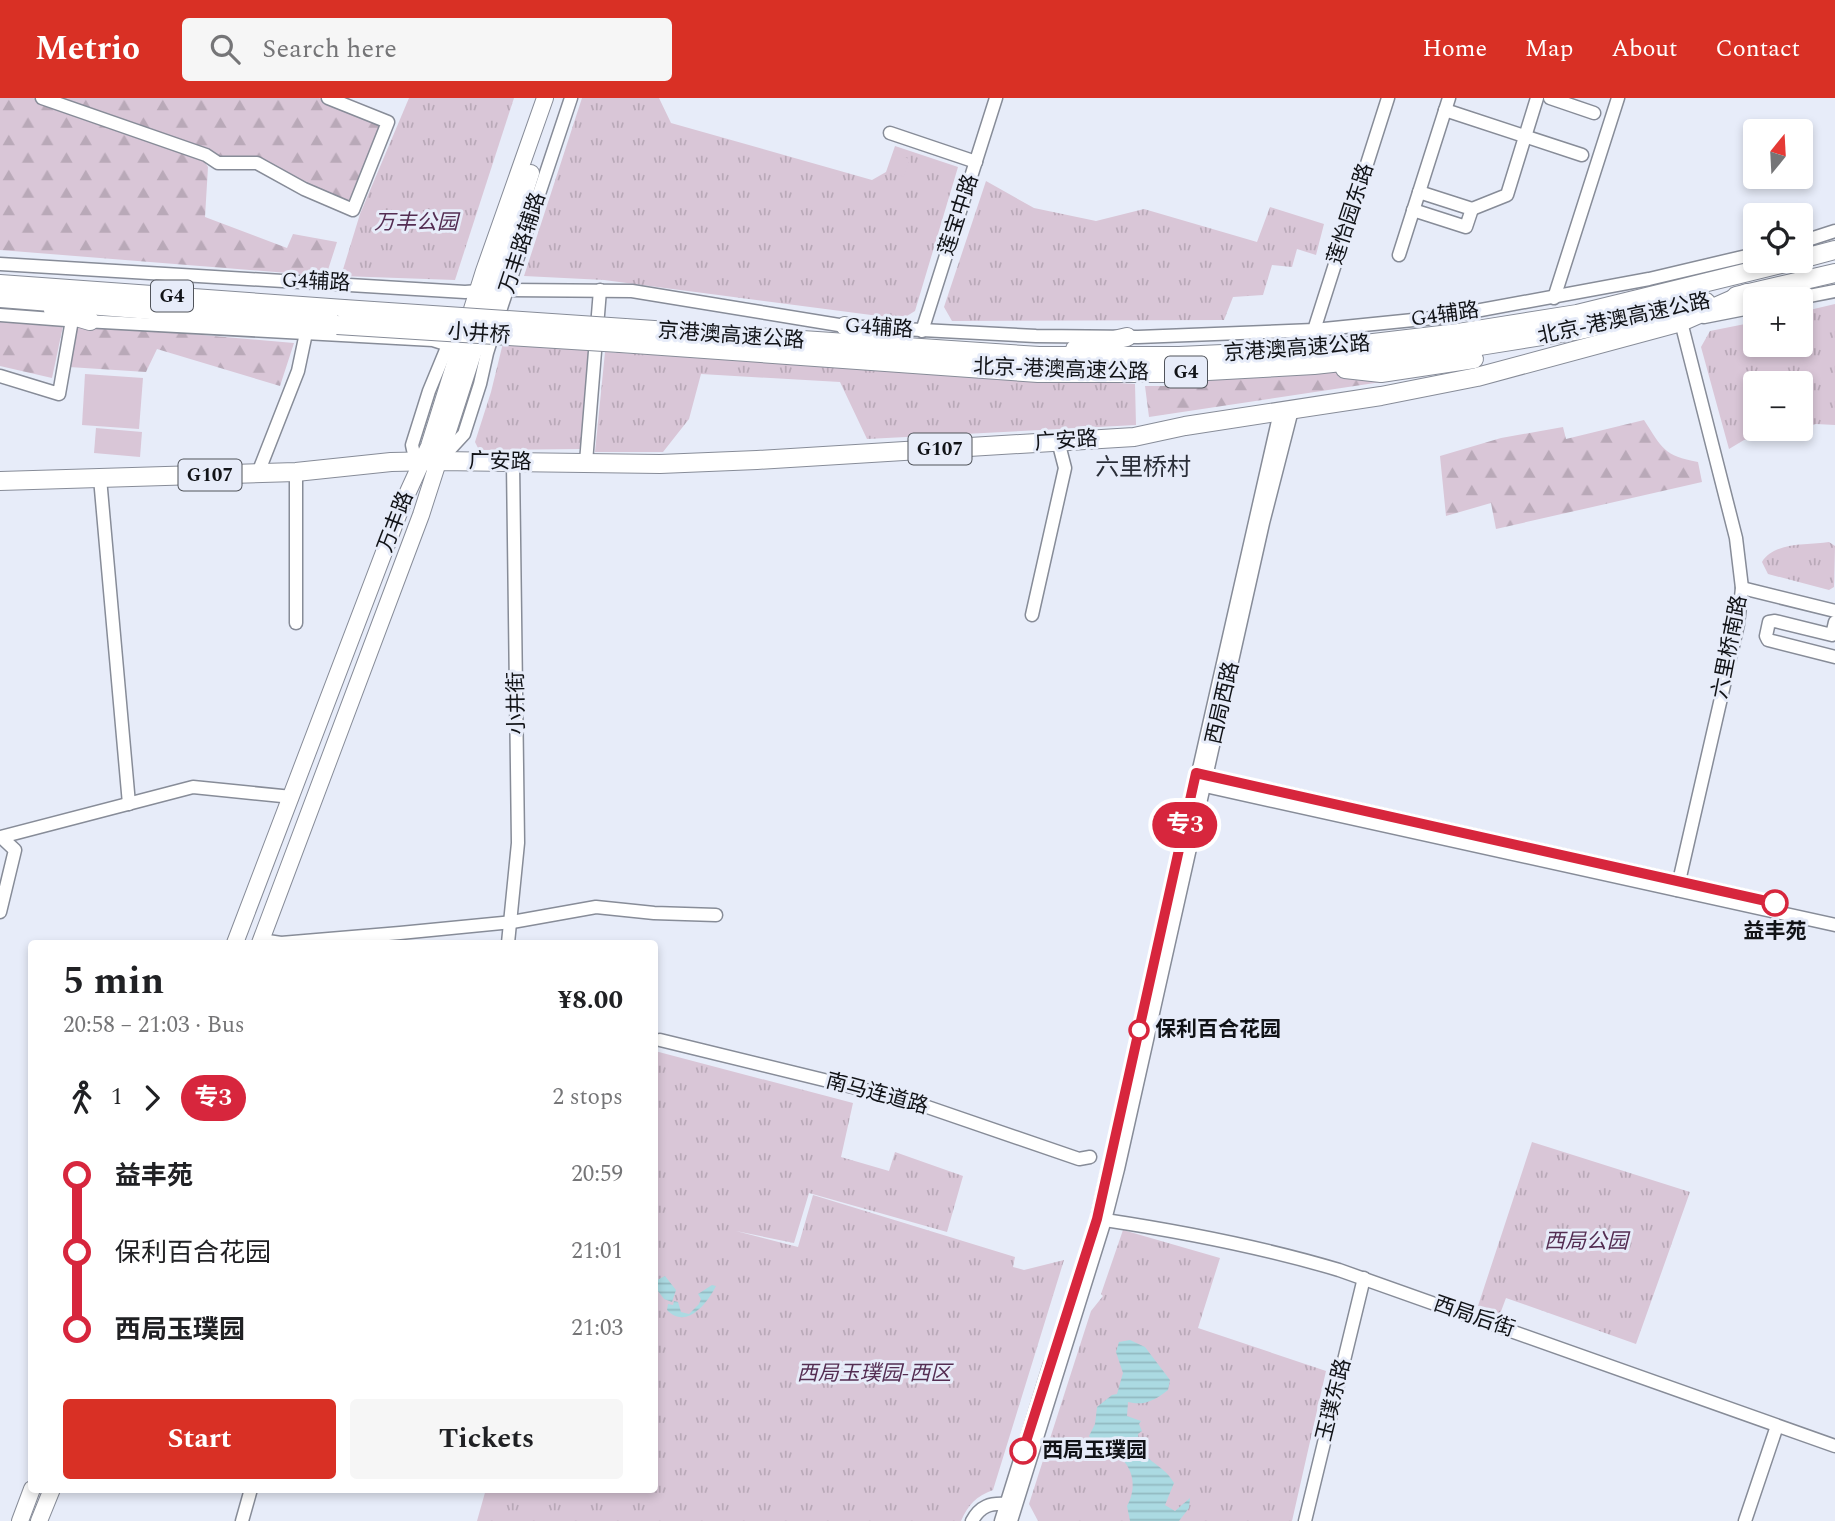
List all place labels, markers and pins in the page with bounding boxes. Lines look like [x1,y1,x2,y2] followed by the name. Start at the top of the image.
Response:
[1762,890,1788,916] marker: 益丰苑
[1744,916,1807,948] place label: 益丰苑
[1155,1014,1281,1046] place label: 保利百合花园
[1129,1020,1149,1040] marker: 保利百合花园
[1042,1435,1147,1467] place label: 西局玉璞园
[1010,1438,1036,1464] marker: 西局玉璞园

